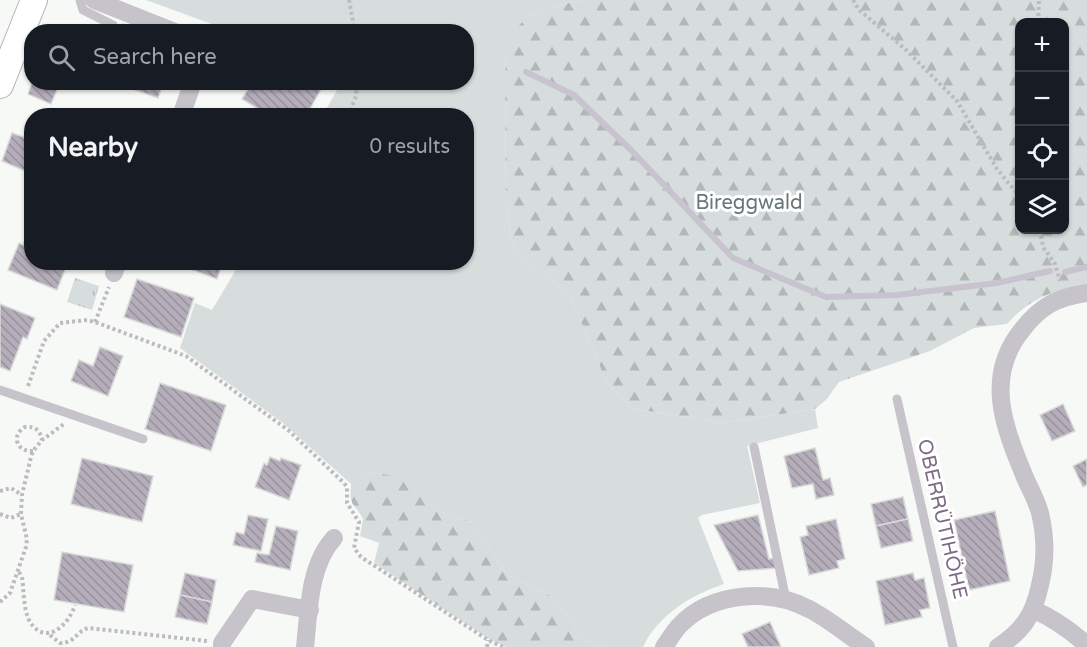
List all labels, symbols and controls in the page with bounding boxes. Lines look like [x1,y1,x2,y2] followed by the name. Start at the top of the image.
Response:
[1015,18,1069,234] map controls
[1015,18,1069,72] button: +
[24,24,474,90] search box
[45,41,78,74] icon: search
[93,44,217,70] text: Search here
[1015,72,1069,126] button: −
[1015,126,1069,180] button: locate
[48,132,138,163] text: Nearby
[370,135,450,159] text: 0 results
[1015,180,1069,234] button: layers
[695,191,803,215] park label: Bireggwald
[912,437,973,602] street label: OBERRÜTIHÖHE

